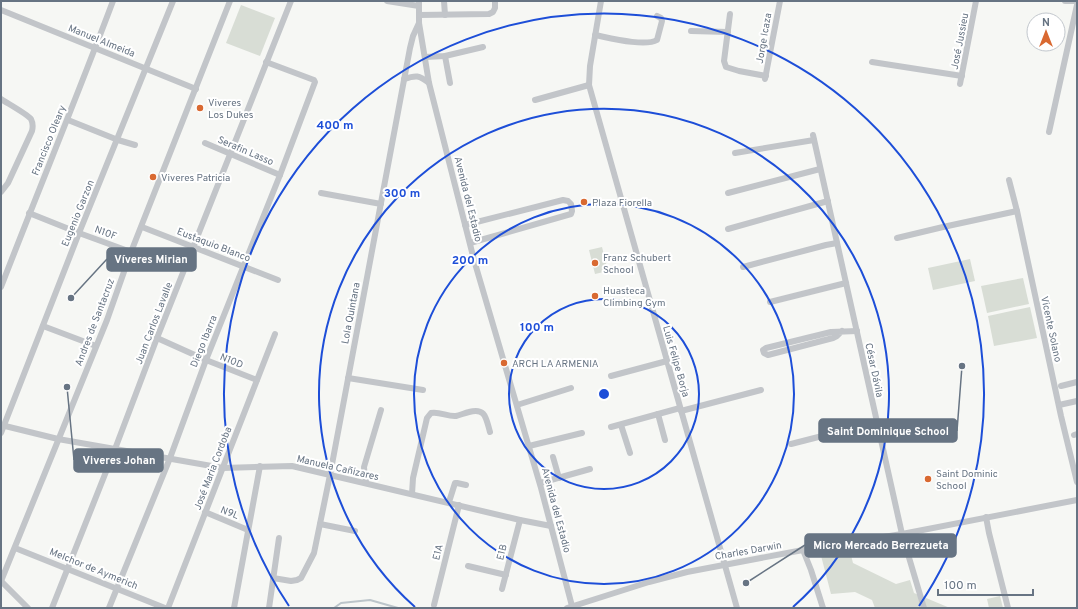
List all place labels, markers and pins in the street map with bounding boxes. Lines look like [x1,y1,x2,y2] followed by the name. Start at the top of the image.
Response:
[208,97,254,122] place label: Viveres Los Dukes
[195,103,205,113] marker: Viveres Los Dukes
[148,172,158,182] marker: Viveres Patricia
[161,172,230,185] place label: Viveres Patricia
[579,197,589,207] marker: Plaza Fiorella
[592,197,652,210] place label: Plaza Fiorella
[107,248,196,271] callout: Víveres Mirian
[603,252,671,277] place label: Franz Schubert School
[590,258,600,268] marker: Franz Schubert School
[603,285,666,310] place label: Huasteca Climbing Gym
[590,291,600,301] marker: Huasteca Climbing Gym
[499,358,509,368] marker: ARCH LA ARMENIA
[512,358,599,371] place label: ARCH LA ARMENIA
[597,387,611,401] centre of rings
[819,419,957,442] callout: Saint Dominique School
[74,449,163,472] callout: Viveres Johan
[936,468,998,493] place label: Saint Dominic School
[923,474,933,484] marker: Saint Dominic School
[805,534,956,557] callout: Micro Mercado Berrezueta

